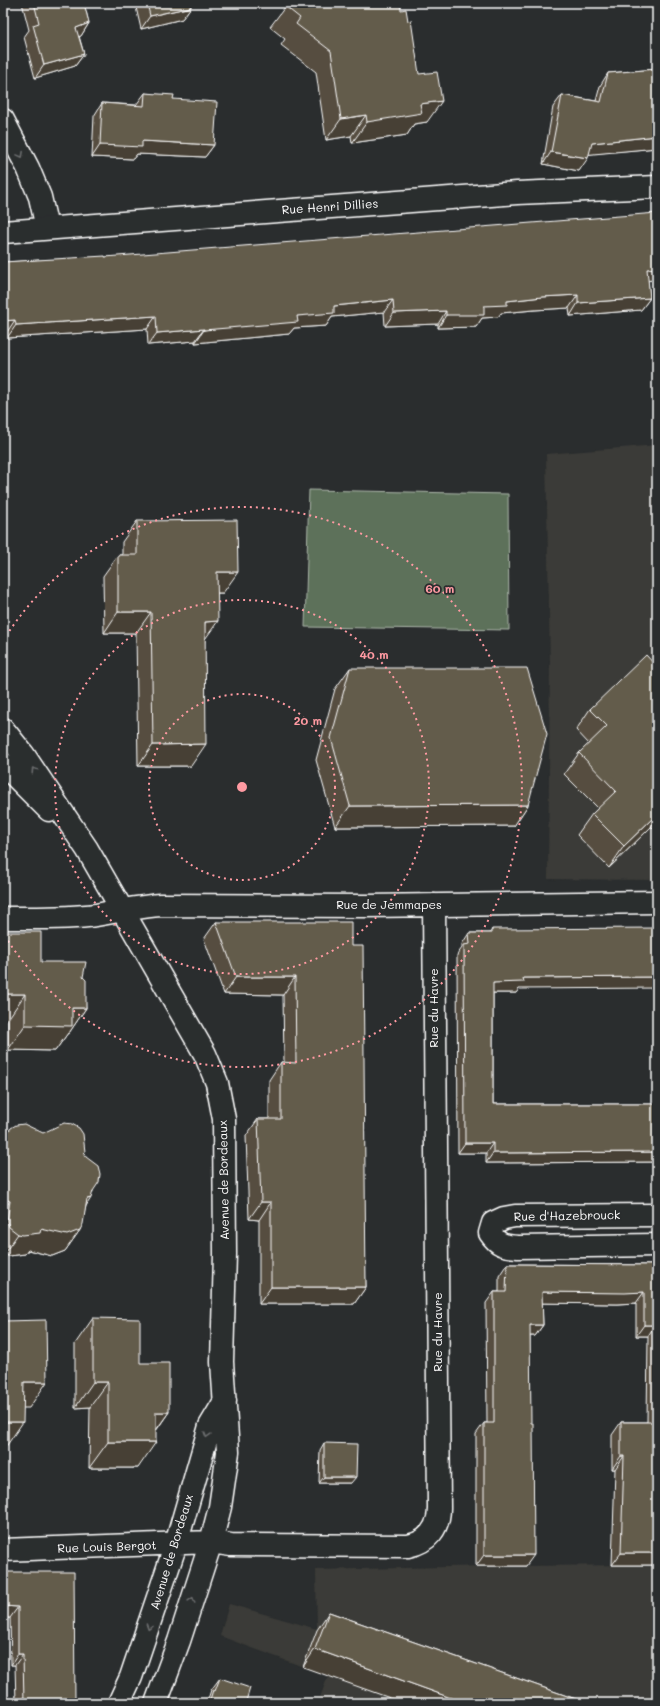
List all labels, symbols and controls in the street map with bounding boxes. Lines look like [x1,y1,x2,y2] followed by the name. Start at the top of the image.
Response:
[16,150,23,158] one-way arrow
[281,195,379,217] street label: Rue Henri Dillies
[426,580,454,596] text: 60 m
[359,646,389,662] text: 40 m
[294,712,322,728] text: 20 m
[31,767,39,774] one-way arrow
[235,780,249,794] centre of rings
[336,896,442,912] street label: Rue de Jemmapes
[425,968,441,1048] street label: Rue du Havre
[214,1120,232,1240] street label: Avenue de Bordeaux
[513,1206,620,1224] street label: Rue d'Hazebrouck
[429,1292,445,1372] street label: Rue du Havre
[203,1432,212,1439] one-way arrow
[146,1492,196,1611] street label: Avenue de Bordeaux
[57,1536,157,1556] street label: Rue Louis Bergot
[187,1597,196,1604] one-way arrow
[145,1623,153,1630] one-way arrow

